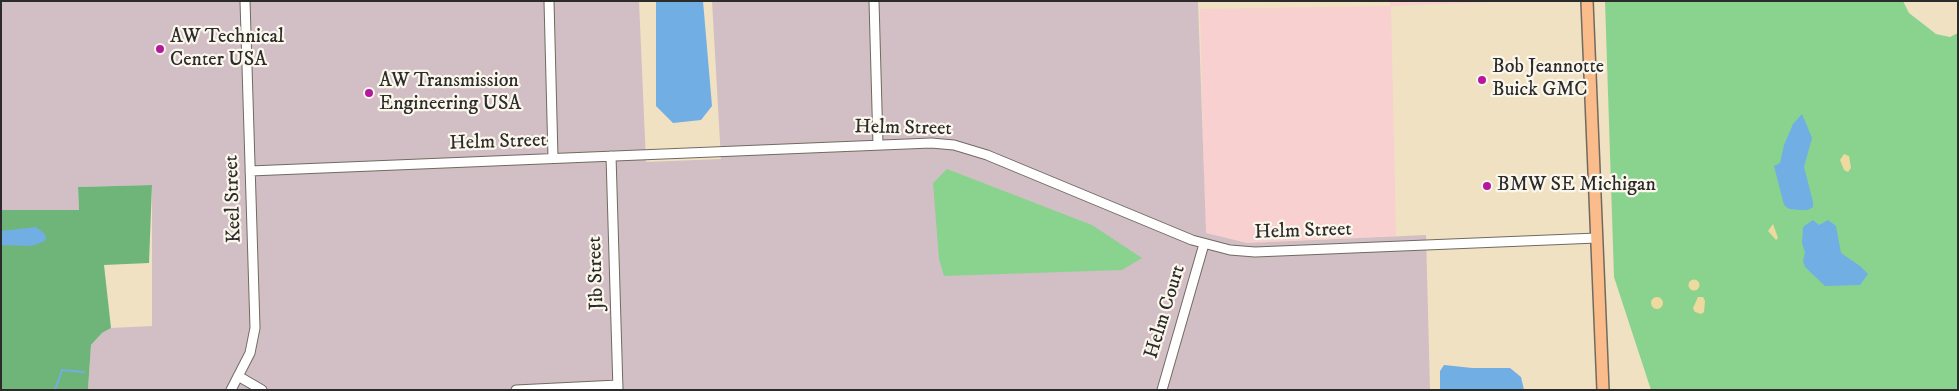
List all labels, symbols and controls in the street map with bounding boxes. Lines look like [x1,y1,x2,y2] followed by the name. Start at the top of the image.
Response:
[170,26,284,73] place label: AW Technical Center USA
[154,43,166,55] marker: AW Technical Center USA
[1492,56,1604,103] place label: Bob Jeannotte Buick GMC
[379,70,521,117] place label: AW Transmission Engineering USA
[1476,74,1488,86] marker: Bob Jeannotte Buick GMC
[363,87,375,99] marker: AW Transmission Engineering USA
[854,116,952,142] street label: Helm Street
[449,129,547,157] street label: Helm Street
[220,155,248,243] street label: Keel Street
[1497,174,1656,198] place label: BMW SE Michigan
[1481,180,1493,192] marker: BMW SE Michigan
[1254,218,1352,246] street label: Helm Street
[584,236,610,310] street label: Jib Street
[1140,262,1192,362] street label: Helm Court

